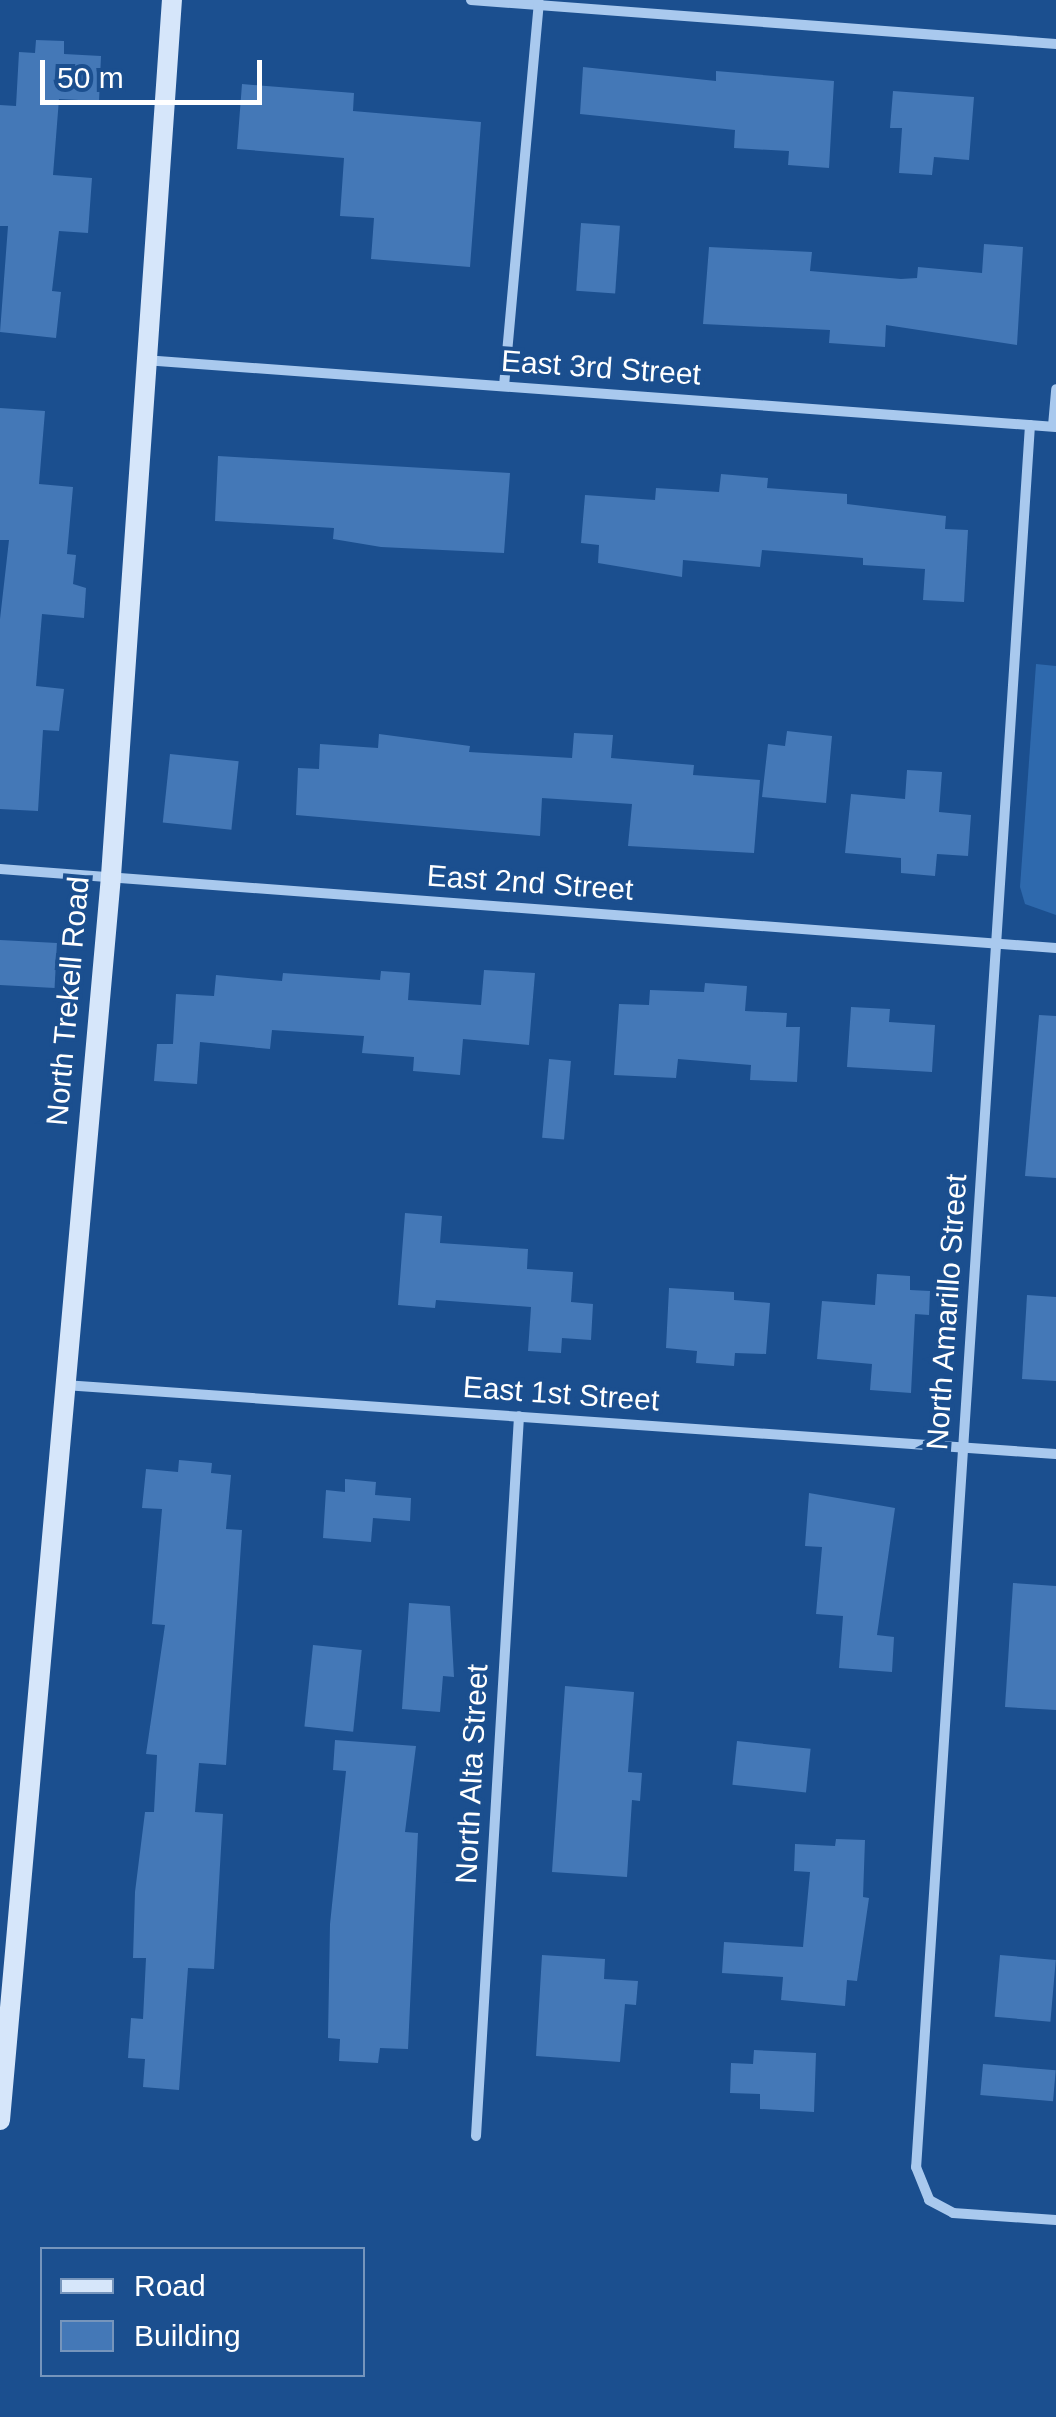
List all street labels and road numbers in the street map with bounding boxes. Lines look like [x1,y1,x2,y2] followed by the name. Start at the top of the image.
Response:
[500,343,702,393] street label: East 3rd Street
[426,858,634,908] street label: East 2nd Street
[39,875,97,1127] street label: North Trekell Road
[919,1172,975,1452] street label: North Amarillo Street
[462,1369,660,1419] street label: East 1st Street
[448,1662,496,1886] street label: North Alta Street

